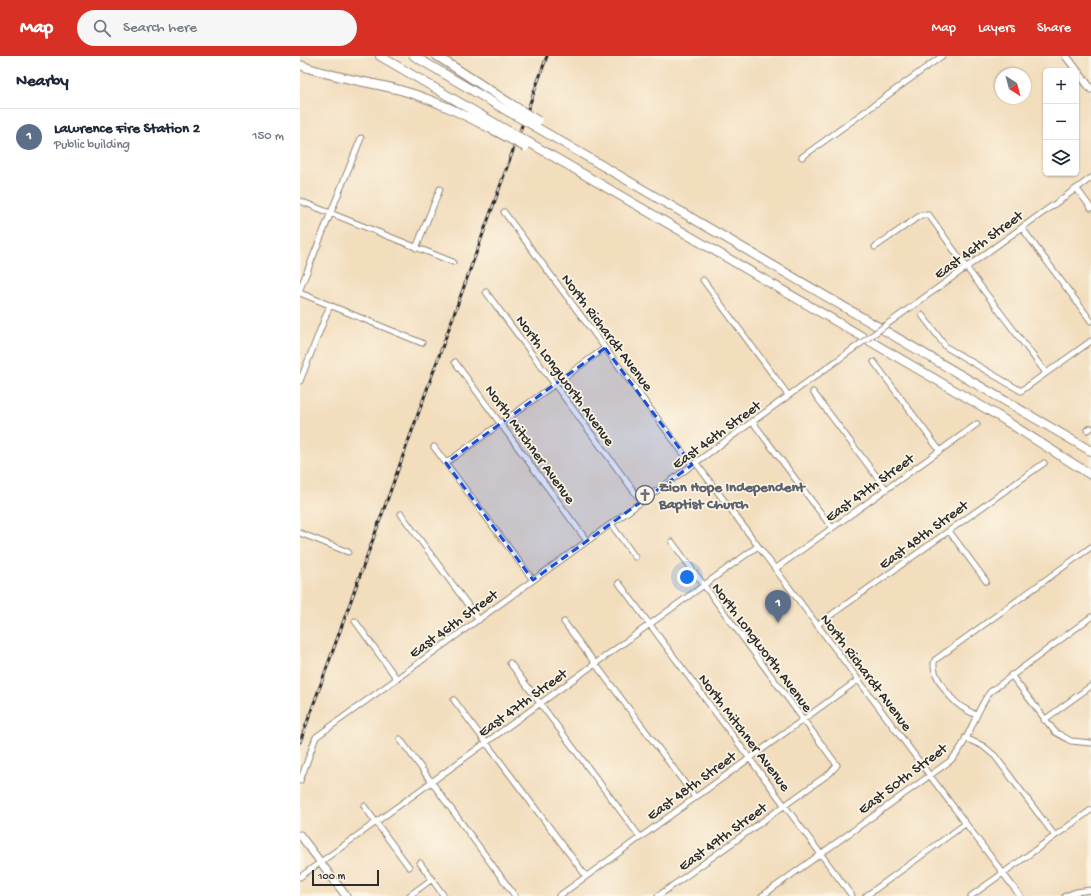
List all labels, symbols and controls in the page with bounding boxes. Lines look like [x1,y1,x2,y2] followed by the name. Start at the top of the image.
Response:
[77,10,357,46] search box
[20,17,53,40] text: Map
[91,17,113,39] icon: search
[123,19,197,37] text: Search here
[932,20,956,37] text: Map
[978,20,1015,37] text: Layers
[1037,20,1071,37] text: Share
[995,68,1031,104] north arrow
[1043,68,1079,176] map controls
[1043,68,1079,104] button: +
[16,72,69,92] text: Nearby
[1043,104,1079,140] button: −
[54,120,200,138] text: Lawrence Fire Station 2
[26,129,32,144] text: 1
[252,129,284,144] text: 150 m
[54,138,130,153] text: Public building
[1043,140,1079,176] button: layers
[931,206,1029,284] street label: East 46th Street
[556,271,657,396] street label: North Richardt Avenue
[511,312,618,450] street label: North Longworth Avenue
[480,382,579,508] street label: North Mitchner Avenue
[669,396,767,474] street label: East 46th Street
[822,449,920,527] street label: East 47th Street
[658,479,807,514] place label: Zion Hope Independent Baptist Church
[634,484,656,506] church icon: Zion Hope Independent Baptist Church
[876,496,974,574] street label: East 48th Street
[677,567,697,587] your location
[707,580,816,717] street label: North Longworth Avenue
[406,585,504,663] street label: East 46th Street
[765,590,791,623] pin: 1
[815,611,916,736] street label: North Richardt Avenue
[475,664,573,742] street label: East 47th Street
[693,671,794,796] street label: North Mitchner Avenue
[855,739,953,819] street label: East 50th Street
[644,747,742,825] street label: East 48th Street
[675,798,773,876] street label: East 49th Street
[312,868,379,887] scale bar
[318,871,345,883] text: 100 m

